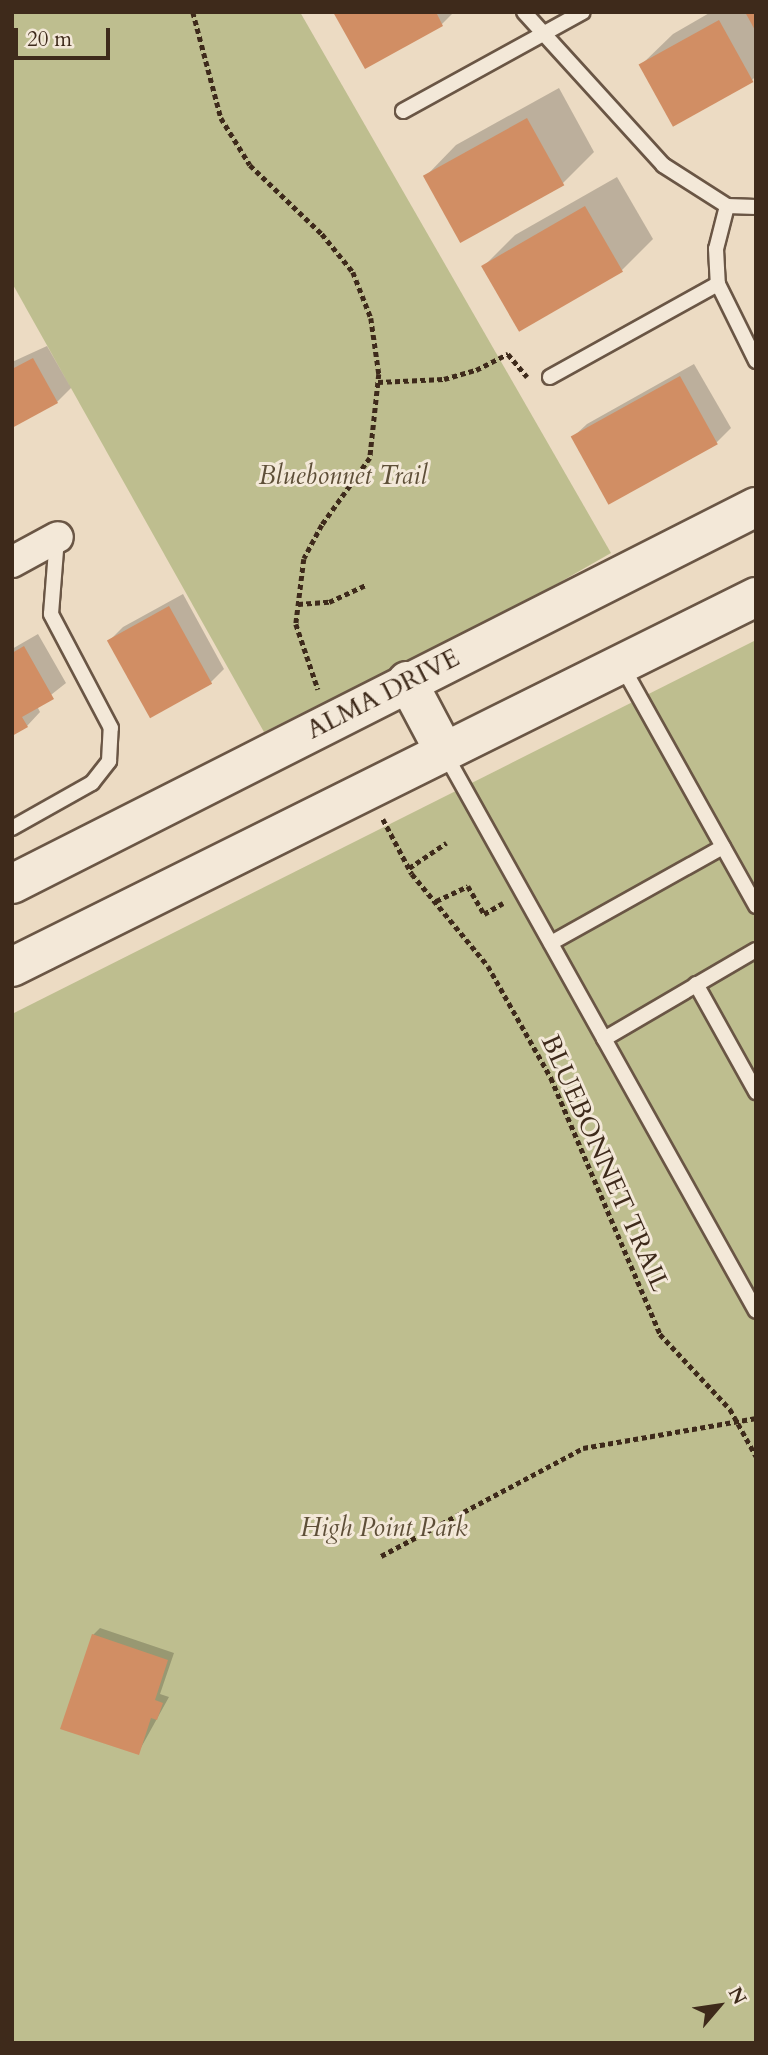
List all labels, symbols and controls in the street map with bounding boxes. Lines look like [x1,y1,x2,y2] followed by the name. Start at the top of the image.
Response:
[18,14,114,58] scale bar
[27,25,72,54] text: 20 m
[259,460,427,492] park label: Bluebonnet Trail
[301,642,465,746] street label: ALMA DRIVE
[534,1030,676,1296] street label: BLUEBONNET TRAIL
[300,1512,468,1544] park label: High Point Park
[684,1971,754,2041] north arrow
[722,1982,753,2009] text: N

